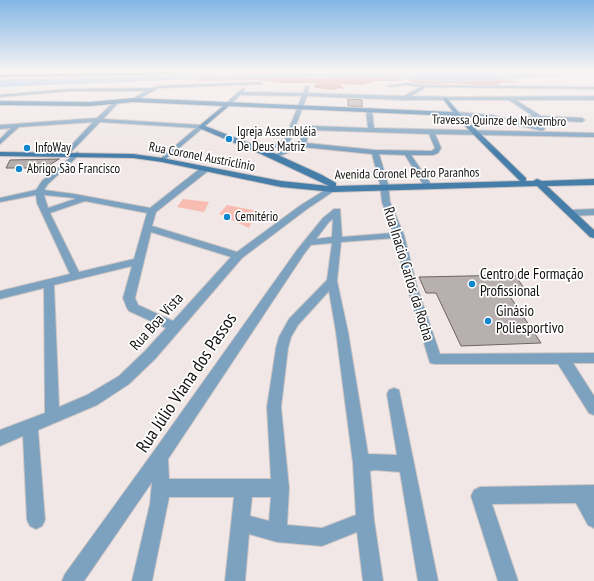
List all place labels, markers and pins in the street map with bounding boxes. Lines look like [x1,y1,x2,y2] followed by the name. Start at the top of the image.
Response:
[237,124,316,155] place label: Igreja Assembléia De Deus Matriz
[224,134,234,144] marker: Igreja Assembléia De Deus Matriz
[35,140,71,156] place label: InfoWay
[22,143,32,153] marker: InfoWay
[27,161,120,177] place label: Abrigo São Francisco
[14,164,24,174] marker: Abrigo São Francisco
[235,209,278,225] place label: Cemitério
[222,212,232,222] marker: Cemitério
[480,266,583,301] place label: Centro de Formação Profissional
[467,279,477,289] marker: Centro de Formação Profissional
[496,303,564,338] place label: Ginásio Poliesportivo
[483,316,493,326] marker: Ginásio Poliesportivo

